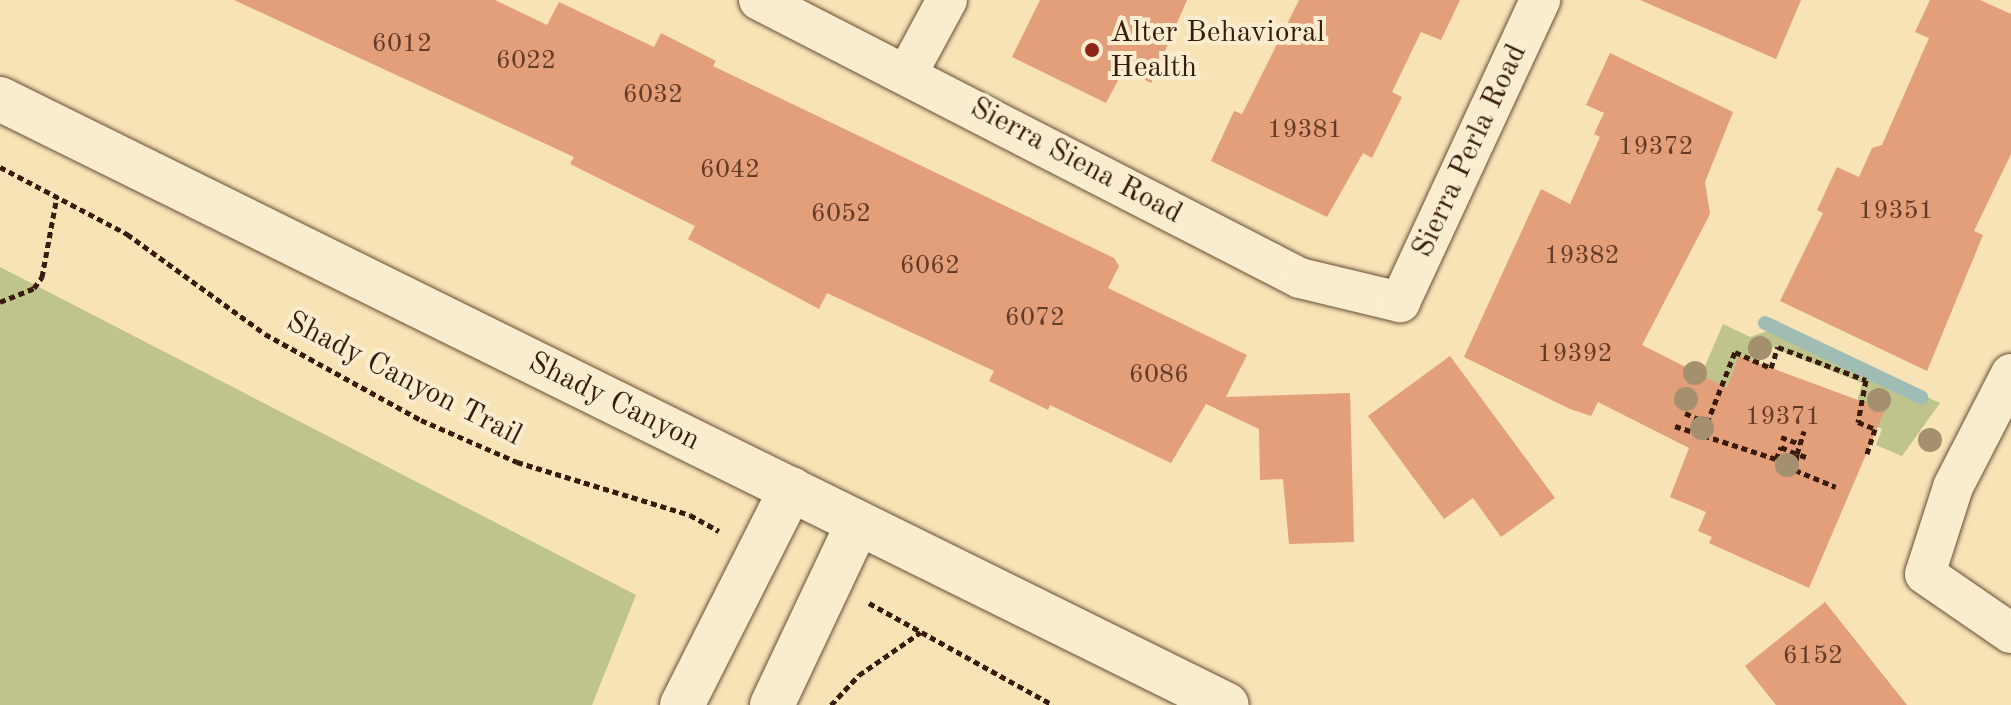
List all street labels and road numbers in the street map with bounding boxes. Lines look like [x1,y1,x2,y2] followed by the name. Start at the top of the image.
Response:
[1405,39,1535,263] street label: Sierra Perla Road
[964,90,1188,232] street label: Sierra Siena Road
[280,304,528,454] street label: Shady Canyon Trail
[522,345,706,459] street label: Shady Canyon

